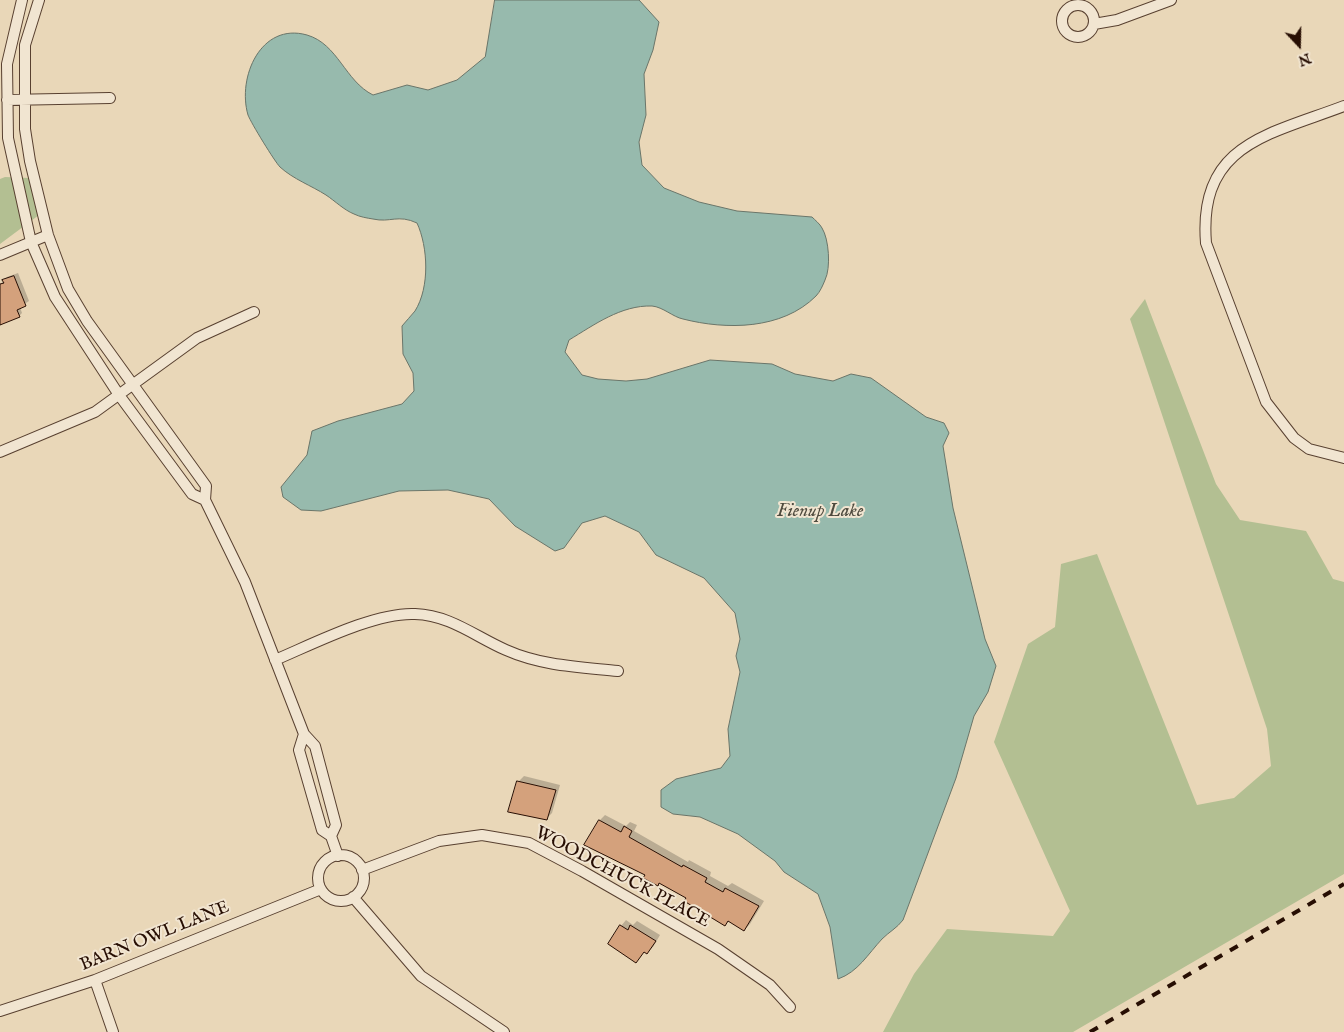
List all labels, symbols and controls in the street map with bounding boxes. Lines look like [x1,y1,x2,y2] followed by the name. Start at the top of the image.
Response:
[1274,20,1324,70] north arrow
[1295,48,1313,70] text: N
[777,501,863,523] water label: Fienup Lake
[531,823,713,933] street label: WOODCHUCK PLACE
[77,897,233,977] street label: BARN OWL LANE

